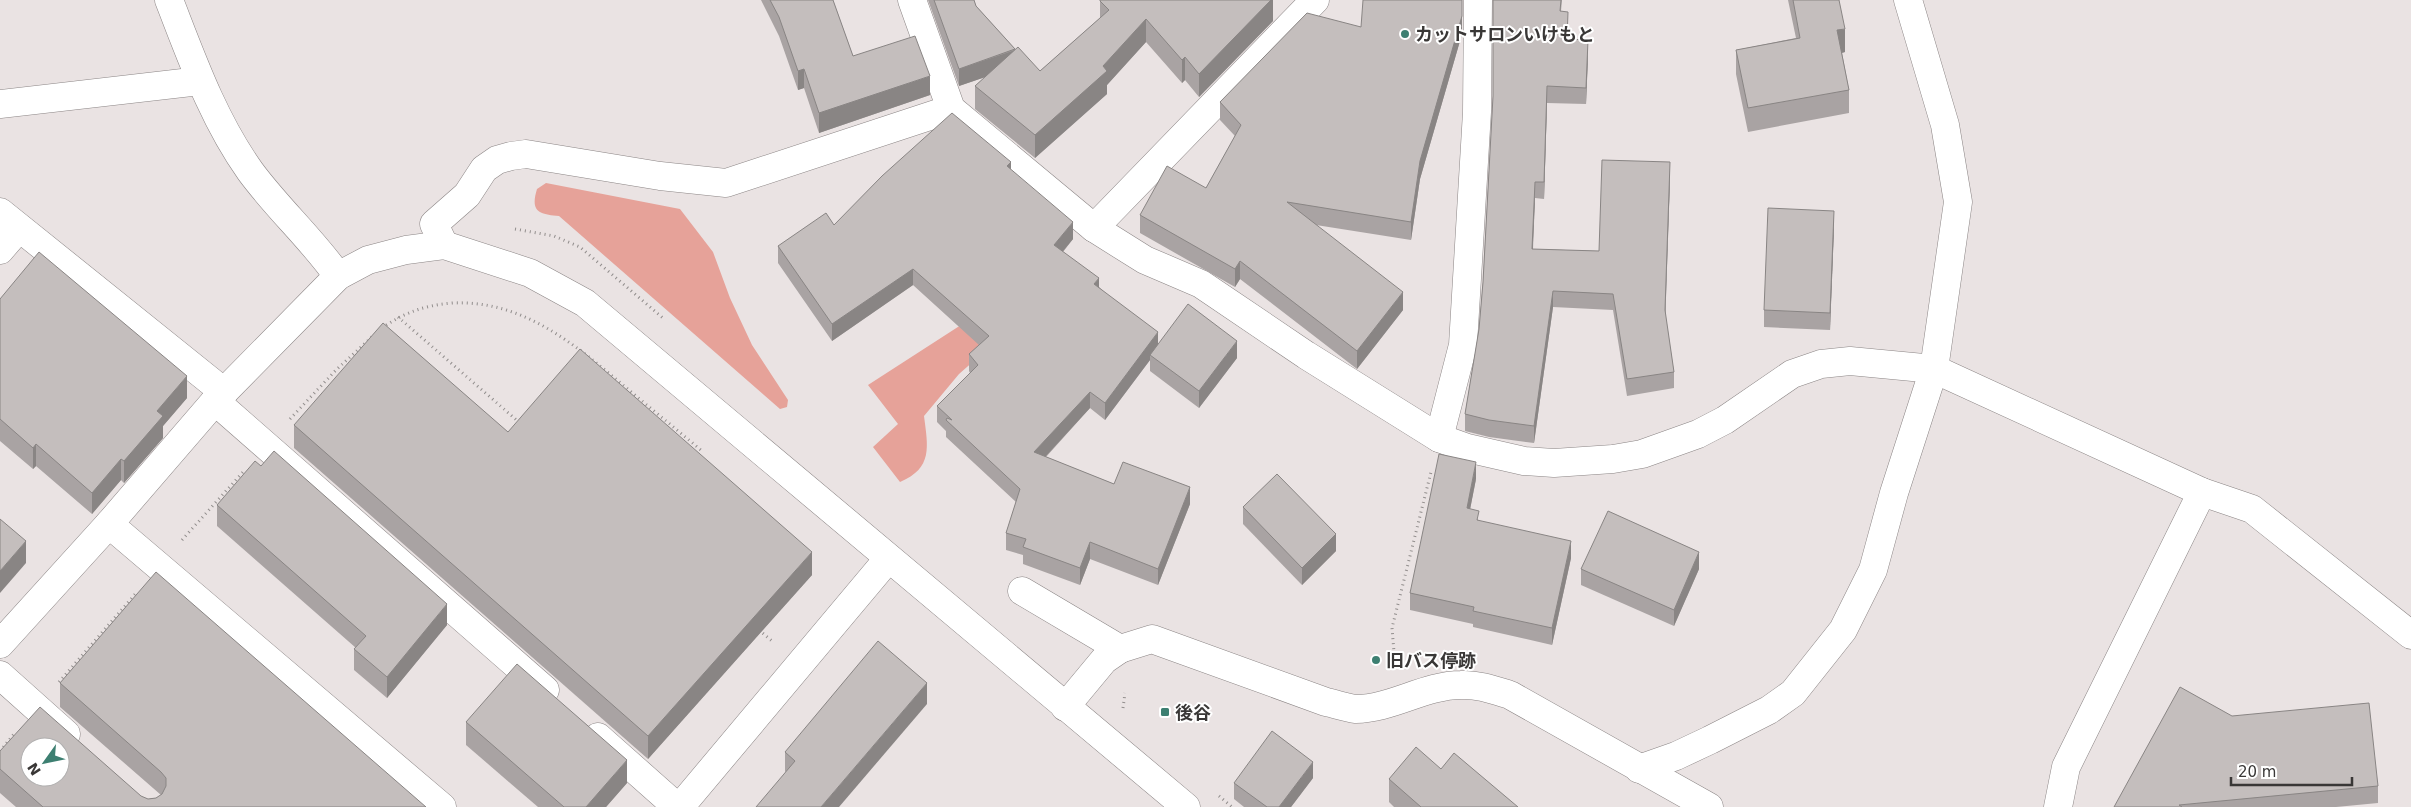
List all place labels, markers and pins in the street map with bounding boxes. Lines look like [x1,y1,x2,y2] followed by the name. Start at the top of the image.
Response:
[1415,24,1595,45] place label: カットサロンいけもと
[1399,28,1411,40] marker: カットサロンいけもと
[1386,650,1476,671] place label: 旧バス停跡
[1370,654,1382,666] marker: 旧バス停跡
[1175,702,1211,723] place label: 後谷
[1159,706,1171,718] marker: 後谷

